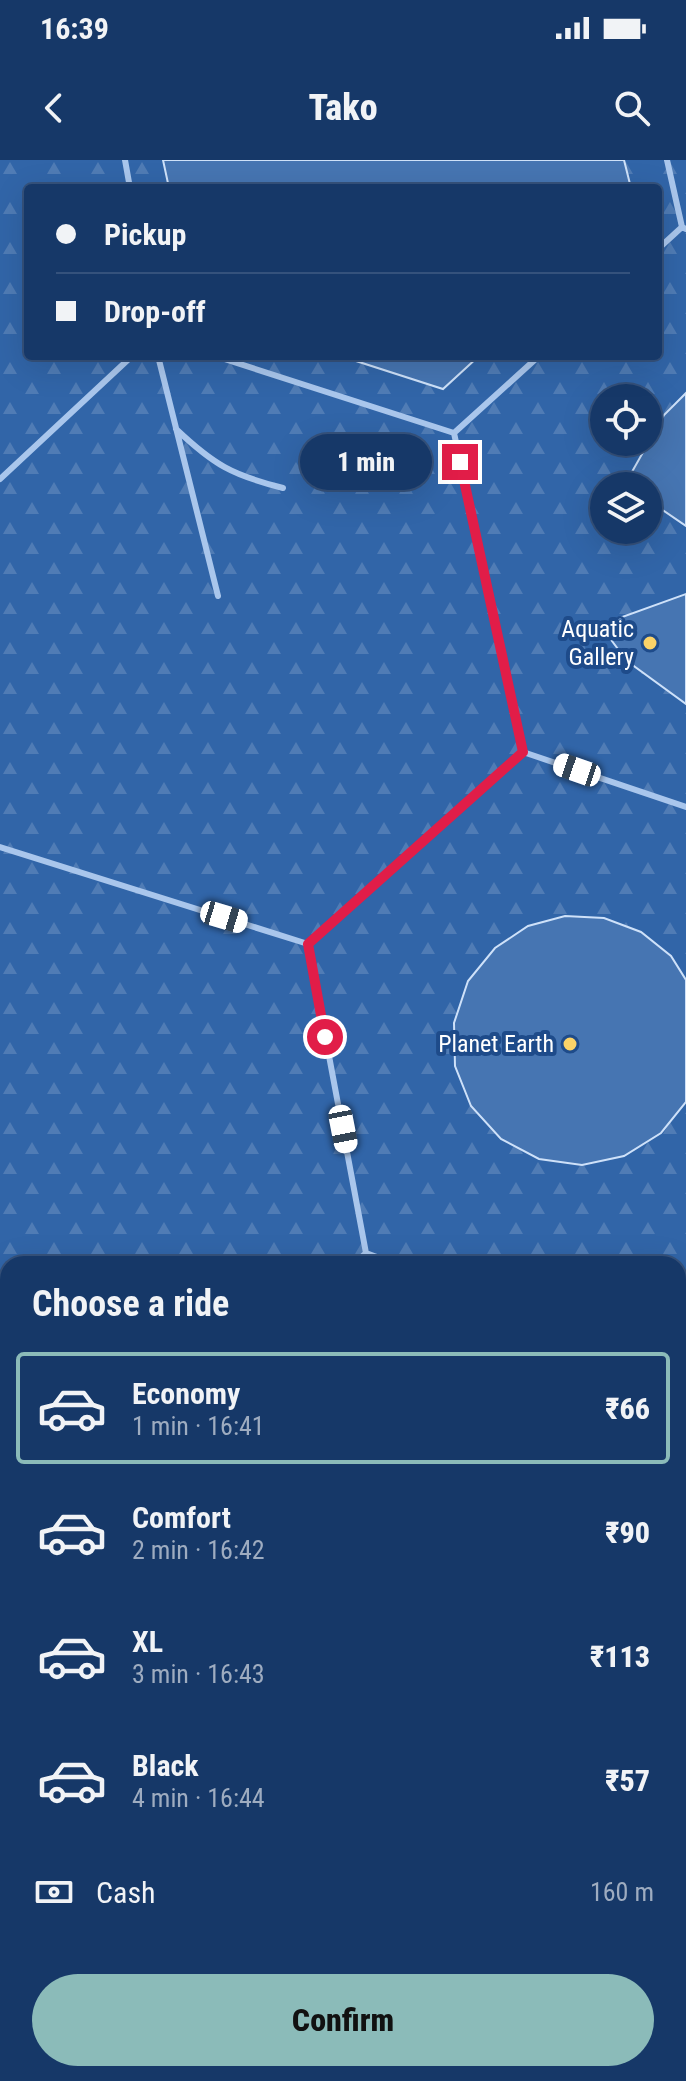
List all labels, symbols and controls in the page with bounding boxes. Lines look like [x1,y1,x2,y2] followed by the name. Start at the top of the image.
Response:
[40,11,109,46] text: 16:39
[32,86,76,130] icon: back
[610,86,654,130] icon: search
[309,87,377,129] text: Tako
[104,217,186,252] text: Pickup
[104,294,206,329] text: Drop-off
[590,384,662,544] map controls
[590,384,662,456] button: locate
[300,434,432,490] callout: 1 min
[442,444,478,480] route end
[337,447,395,477] text: 1 min
[590,472,662,544] button: layers
[561,615,634,671] place label: Aquatic Gallery
[641,634,659,652] marker: Aquatic Gallery
[550,751,604,789] car
[198,899,250,935] car
[307,1019,343,1055] route start
[438,1030,554,1058] place label: Planet Earth
[561,1035,579,1053] marker: Planet Earth
[327,1103,359,1155] car
[32,1283,229,1325] text: Choose a ride
[36,1372,108,1444] icon: car
[132,1376,240,1411] text: Economy
[605,1391,650,1426] text: ₹66
[132,1411,265,1441] text: 1 min · 16:41
[36,1496,108,1568] icon: car
[132,1500,231,1535] text: Comfort
[605,1515,650,1550] text: ₹90
[132,1535,265,1565] text: 2 min · 16:42
[36,1620,108,1692] icon: car
[132,1624,163,1659] text: XL
[590,1639,650,1674] text: ₹113
[132,1659,265,1689] text: 3 min · 16:43
[36,1744,108,1816] icon: car
[132,1748,199,1783] text: Black
[605,1763,650,1798] text: ₹57
[132,1783,265,1813] text: 4 min · 16:44
[32,1870,76,1914] icon: cash
[96,1875,156,1910] text: Cash
[590,1877,654,1907] text: 160 m
[32,1974,654,2066] button: Confirm

